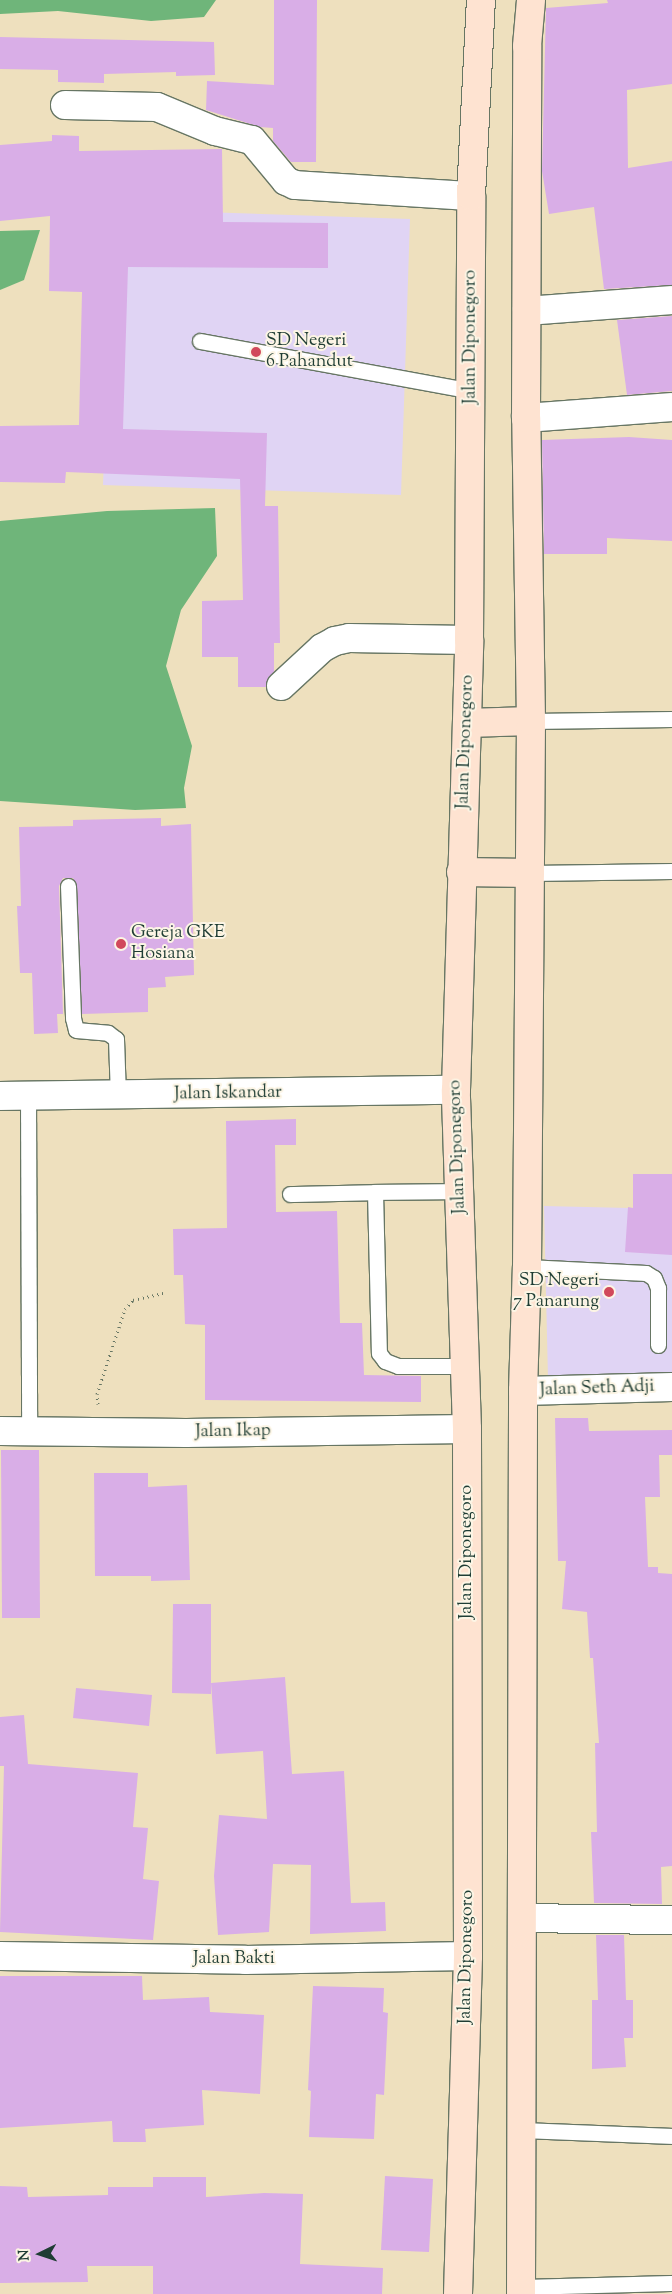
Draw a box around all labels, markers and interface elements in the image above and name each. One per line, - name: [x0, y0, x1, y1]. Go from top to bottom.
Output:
- street label: Jalan Diponegoro: [460, 270, 482, 404]
- place label: SD Negeri 6 Pahandut: [266, 331, 353, 374]
- marker: SD Negeri 6 Pahandut: [250, 346, 262, 358]
- street label: Jalan Diponegoro: [453, 674, 479, 810]
- place label: Gereja GKE Hosiana: [131, 923, 225, 966]
- marker: Gereja GKE Hosiana: [115, 938, 127, 950]
- street label: Jalan Diponegoro: [445, 1079, 471, 1215]
- street label: Jalan Iskandar: [174, 1082, 282, 1106]
- place label: SD Negeri 7 Panarung: [513, 1271, 599, 1314]
- marker: SD Negeri 7 Panarung: [603, 1286, 615, 1298]
- street label: Jalan Seth Adji: [539, 1376, 655, 1402]
- street label: Jalan Ikap: [195, 1421, 271, 1443]
- street label: Jalan Diponegoro: [456, 1485, 478, 1619]
- street label: Jalan Diponegoro: [455, 1890, 479, 2024]
- street label: Jalan Bakti: [193, 1948, 275, 1970]
- north arrow: [15, 2229, 65, 2279]
- text: N: [15, 2249, 35, 2261]

